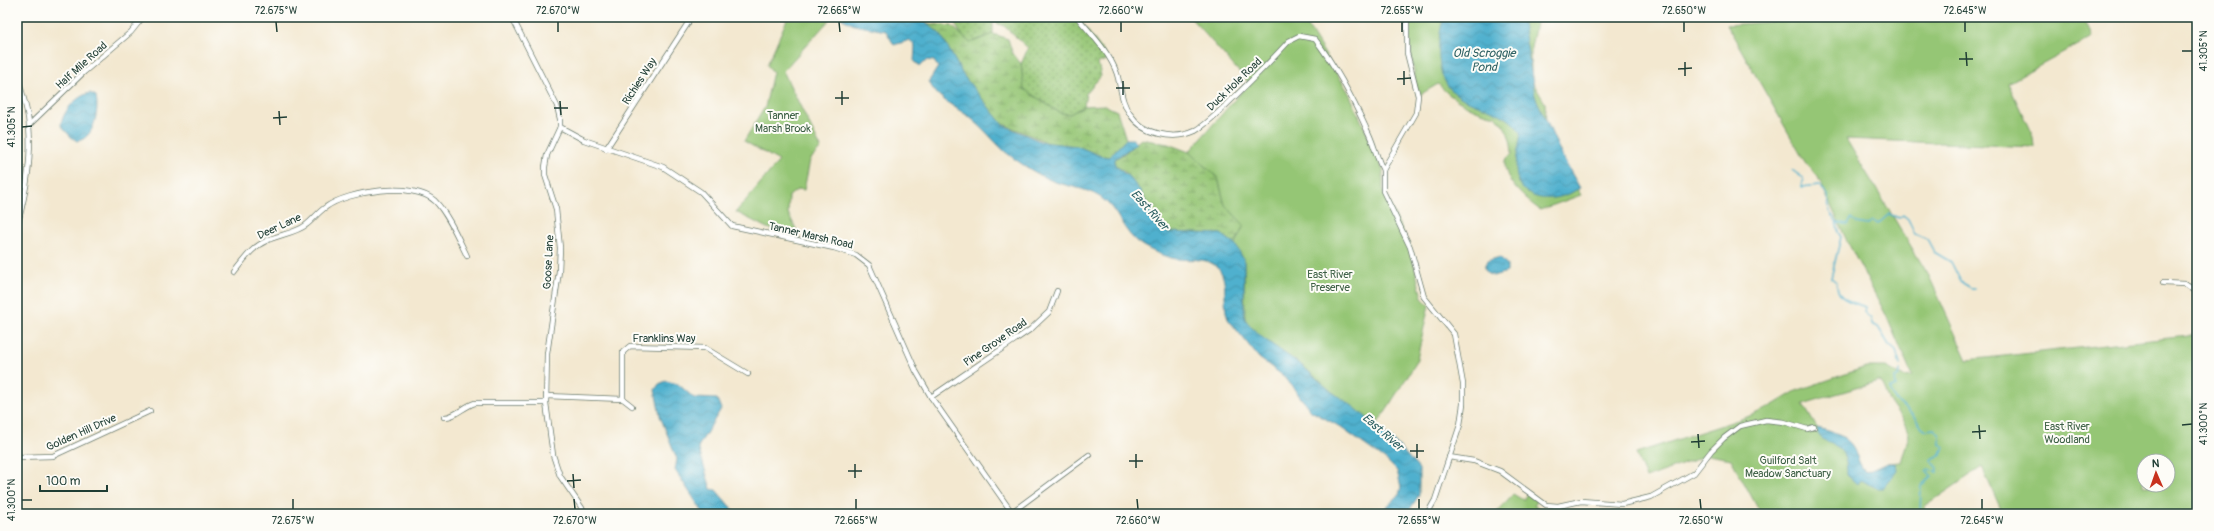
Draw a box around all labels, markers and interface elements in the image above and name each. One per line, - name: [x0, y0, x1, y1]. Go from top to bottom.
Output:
- text: 72.675°W: [255, 5, 298, 17]
- text: 72.670°W: [536, 5, 580, 17]
- text: 72.665°W: [817, 5, 861, 17]
- text: 72.660°W: [1099, 5, 1144, 17]
- text: 72.655°W: [1381, 5, 1424, 17]
- text: 72.650°W: [1662, 5, 1706, 17]
- text: 72.645°W: [1943, 5, 1987, 17]
- text: 41.305°N: [2198, 30, 2210, 71]
- street label: Half Mile Road: [53, 39, 110, 92]
- water label: Old Scroggie Pond: [1453, 46, 1516, 75]
- street label: Richies Way: [620, 55, 659, 107]
- street label: Duck Hole Road: [1204, 55, 1264, 114]
- text: 41.305°N: [6, 106, 18, 147]
- park label: Tanner Marsh Brook: [755, 109, 811, 135]
- water label: East River: [1127, 187, 1173, 235]
- street label: Deer Lane: [255, 210, 304, 242]
- street label: Tanner Marsh Road: [767, 219, 855, 252]
- street label: Goose Lane: [541, 234, 556, 290]
- park label: East River Preserve: [1307, 268, 1353, 294]
- street label: Pine Grove Road: [961, 316, 1029, 369]
- street label: Franklins Way: [632, 332, 696, 345]
- text: 41.300°N: [2198, 403, 2210, 445]
- water label: East River: [1359, 410, 1408, 455]
- street label: Golden Hill Drive: [44, 411, 119, 454]
- park label: East River Woodland: [2044, 420, 2090, 446]
- north arrow: [2136, 453, 2176, 493]
- park label: Guilford Salt Meadow Sanctuary: [1745, 454, 1831, 480]
- text: N: [2152, 457, 2160, 470]
- scale bar: [40, 467, 107, 493]
- text: 100 m: [46, 474, 81, 489]
- text: 41.300°N: [6, 479, 18, 521]
- text: 72.675°W: [272, 515, 315, 527]
- text: 72.670°W: [553, 515, 597, 527]
- text: 72.665°W: [834, 515, 878, 527]
- text: 72.660°W: [1116, 515, 1161, 527]
- text: 72.655°W: [1398, 515, 1441, 527]
- text: 72.650°W: [1679, 515, 1723, 527]
- text: 72.645°W: [1960, 515, 2004, 527]

